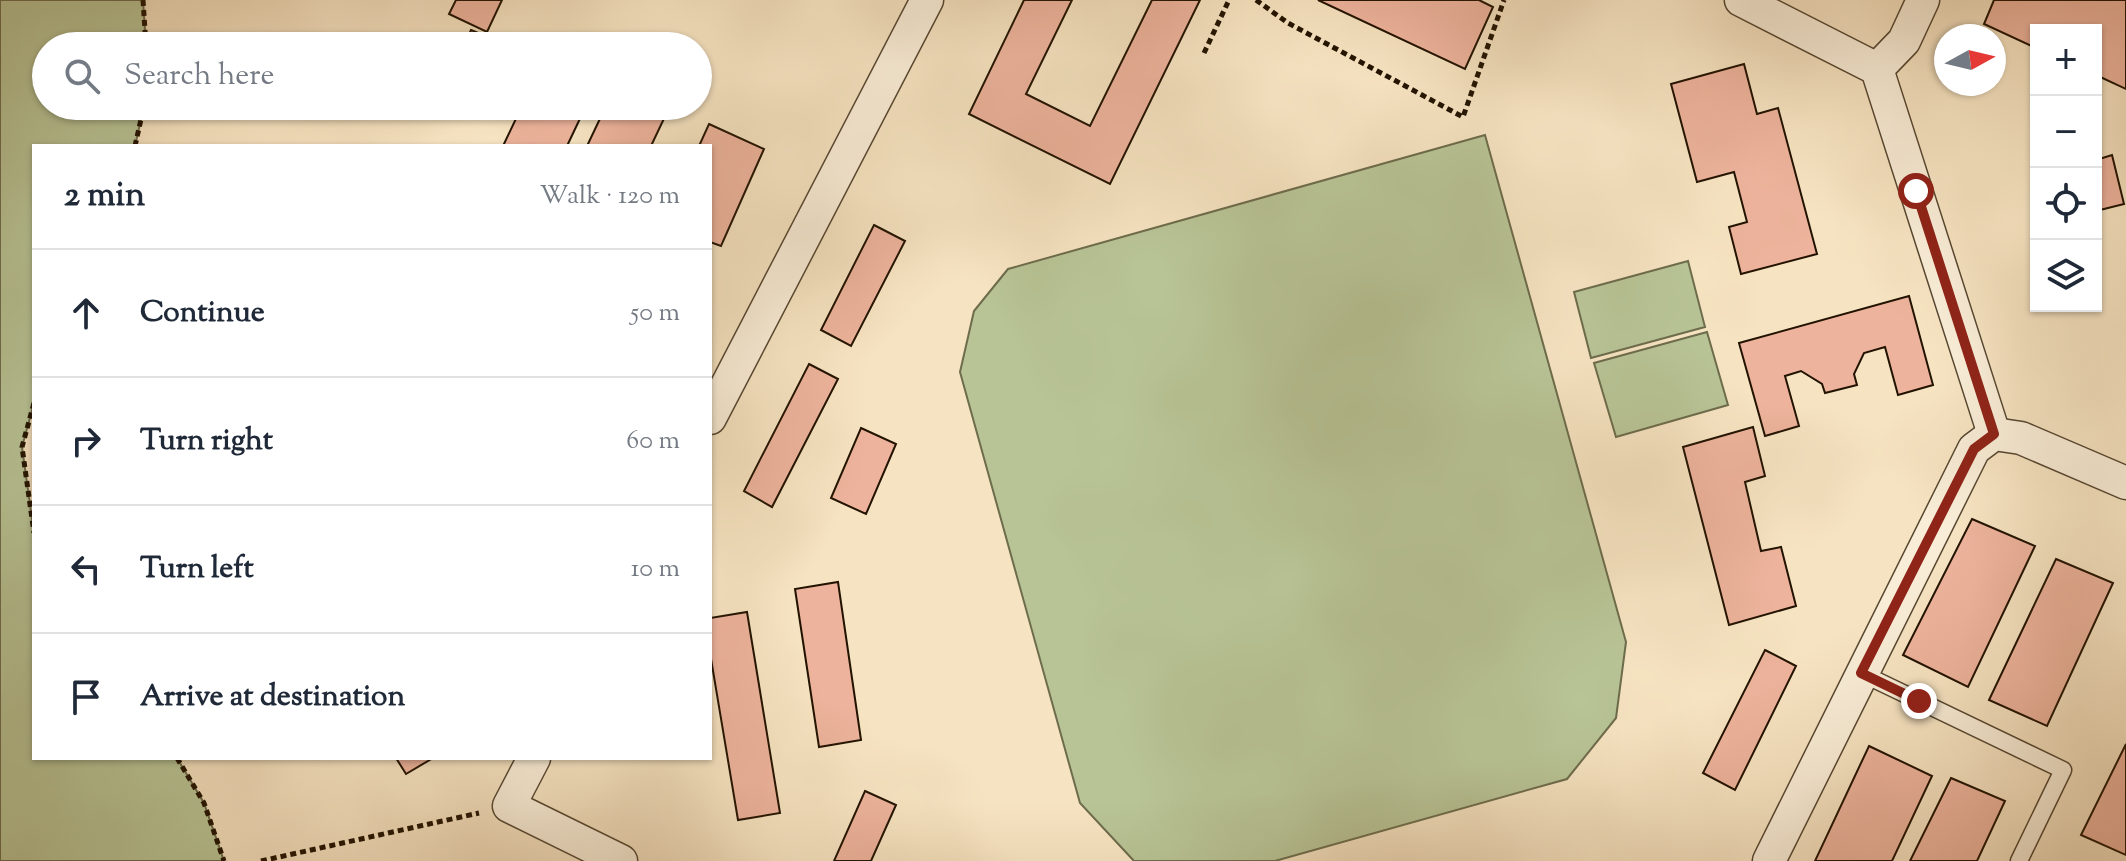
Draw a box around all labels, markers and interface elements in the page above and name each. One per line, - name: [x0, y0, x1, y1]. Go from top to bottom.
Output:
- north arrow: [1934, 24, 2006, 96]
- map controls: [2030, 24, 2102, 312]
- button: +: [2030, 24, 2102, 96]
- search box: [32, 32, 712, 120]
- icon: search: [60, 54, 104, 98]
- text: Search here: [124, 55, 274, 98]
- button: −: [2030, 96, 2102, 168]
- button: locate: [2030, 168, 2102, 240]
- text: 2 min: [64, 172, 145, 221]
- route start: [1898, 173, 1934, 209]
- text: Walk · 120 m: [540, 178, 680, 215]
- button: layers: [2030, 240, 2102, 312]
- icon: ahead: [64, 291, 108, 335]
- text: Continue: [140, 292, 265, 335]
- text: 50 m: [630, 295, 680, 332]
- icon: right: [64, 419, 108, 463]
- text: Turn right: [140, 420, 273, 463]
- text: 60 m: [626, 423, 680, 460]
- icon: left: [64, 547, 108, 591]
- text: Turn left: [140, 548, 254, 591]
- text: 10 m: [631, 551, 680, 588]
- icon: arrive: [64, 675, 108, 719]
- text: Arrive at destination: [140, 676, 405, 719]
- route end: [1901, 683, 1937, 719]

